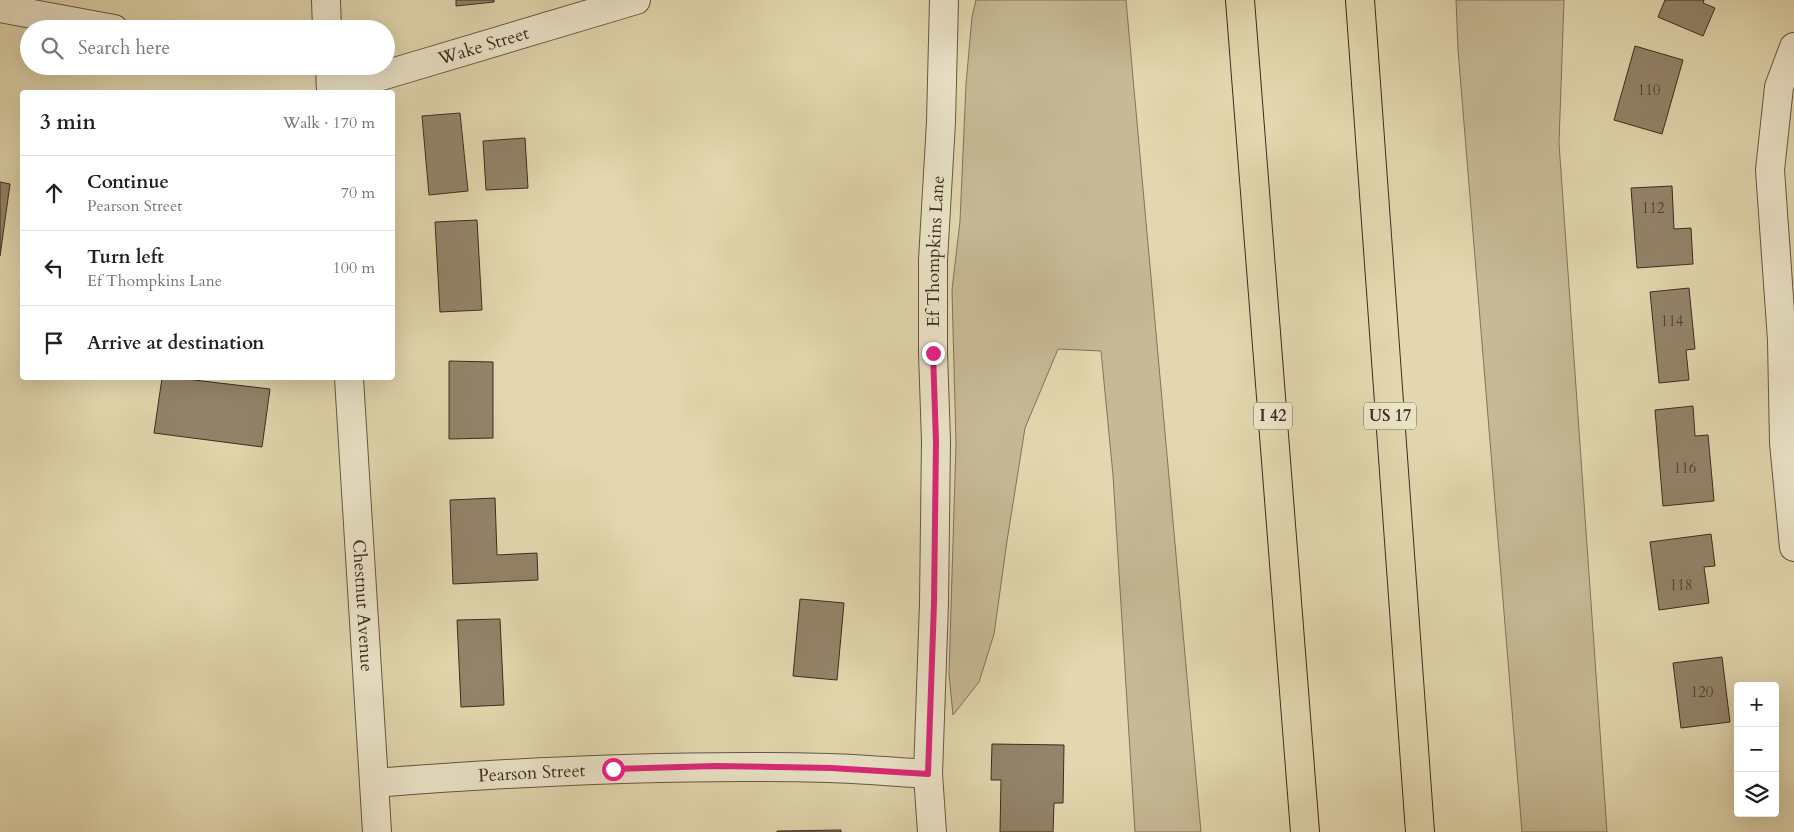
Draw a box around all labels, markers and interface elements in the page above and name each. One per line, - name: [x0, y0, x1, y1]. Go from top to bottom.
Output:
- search box: [20, 20, 395, 75]
- street label: Wake Street: [434, 20, 532, 71]
- icon: search: [38, 34, 66, 62]
- text: Search here: [78, 35, 170, 61]
- house number: 110: [1637, 80, 1661, 100]
- text: 3 min: [40, 108, 96, 137]
- text: Walk · 170 m: [283, 112, 375, 134]
- text: Continue: [87, 169, 169, 195]
- street label: Ef Thompkins Lane: [921, 175, 950, 327]
- icon: ahead: [40, 179, 68, 207]
- text: 70 m: [341, 182, 375, 204]
- text: Pearson Street: [87, 195, 182, 217]
- house number: 112: [1641, 198, 1665, 218]
- text: Turn left: [87, 244, 164, 270]
- icon: left: [40, 254, 68, 282]
- text: 100 m: [333, 257, 375, 279]
- text: Ef Thompkins Lane: [87, 270, 222, 292]
- house number: 114: [1660, 311, 1684, 331]
- icon: arrive: [40, 329, 68, 357]
- text: Arrive at destination: [87, 330, 264, 356]
- route end: [922, 342, 945, 365]
- road number: I 42: [1254, 402, 1292, 430]
- road number: US 17: [1364, 402, 1416, 430]
- house number: 116: [1673, 458, 1697, 478]
- street label: Chestnut Avenue: [346, 539, 380, 673]
- house number: 118: [1669, 575, 1693, 595]
- house number: 120: [1690, 682, 1714, 702]
- map controls: [1734, 682, 1779, 817]
- button: +: [1734, 682, 1779, 727]
- button: −: [1734, 727, 1779, 772]
- street label: Pearson Street: [477, 758, 586, 788]
- route start: [602, 758, 625, 781]
- button: layers: [1734, 772, 1779, 817]

